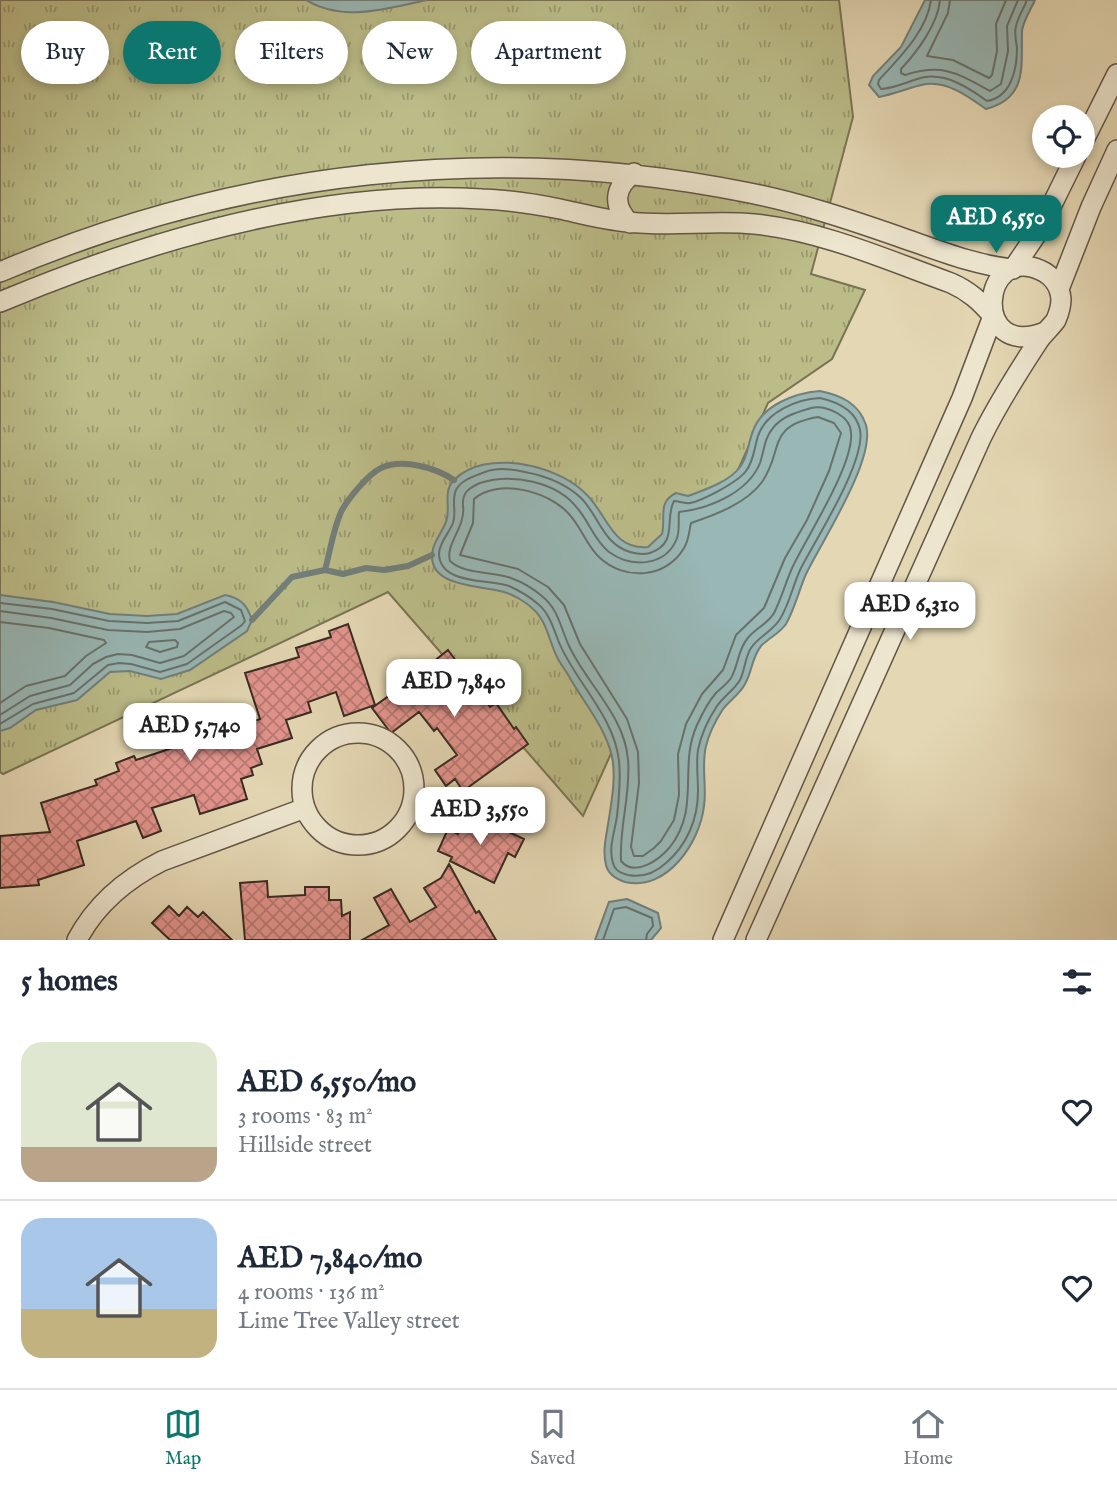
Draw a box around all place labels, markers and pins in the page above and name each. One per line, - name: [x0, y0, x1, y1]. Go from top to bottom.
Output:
- pin: AED 6,550: [916, 196, 1076, 255]
- pin: AED 6,310: [830, 582, 990, 642]
- pin: AED 7,840: [374, 660, 534, 719]
- pin: AED 5,740: [110, 704, 270, 763]
- pin: AED 3,550: [400, 788, 560, 847]

